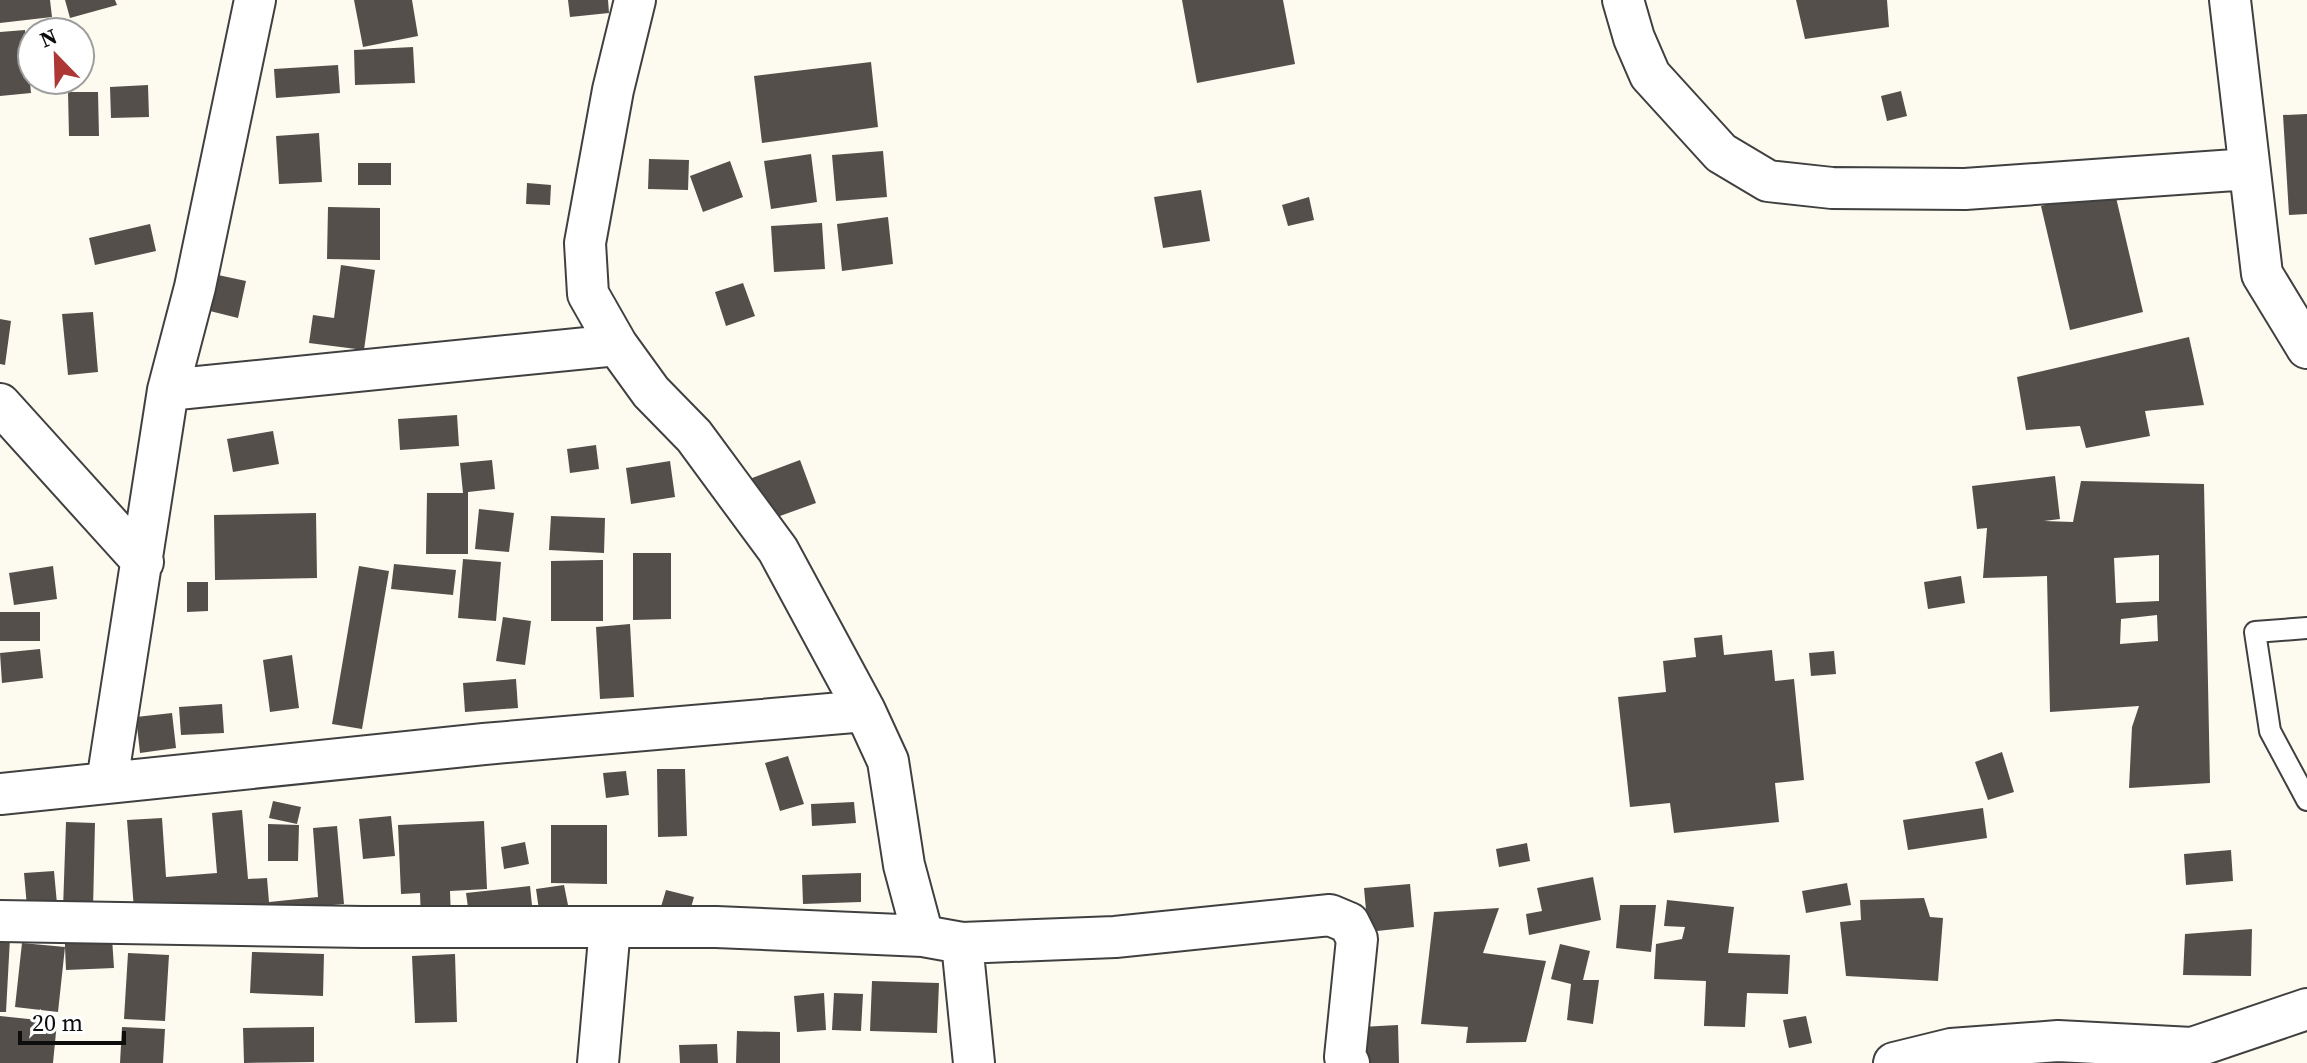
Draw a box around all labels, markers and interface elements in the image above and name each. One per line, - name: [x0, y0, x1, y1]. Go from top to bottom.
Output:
- north arrow: [16, 16, 96, 96]
- text: N: [35, 21, 61, 55]
- scale bar: [20, 995, 124, 1045]
- text: 20 m: [32, 1006, 83, 1039]

